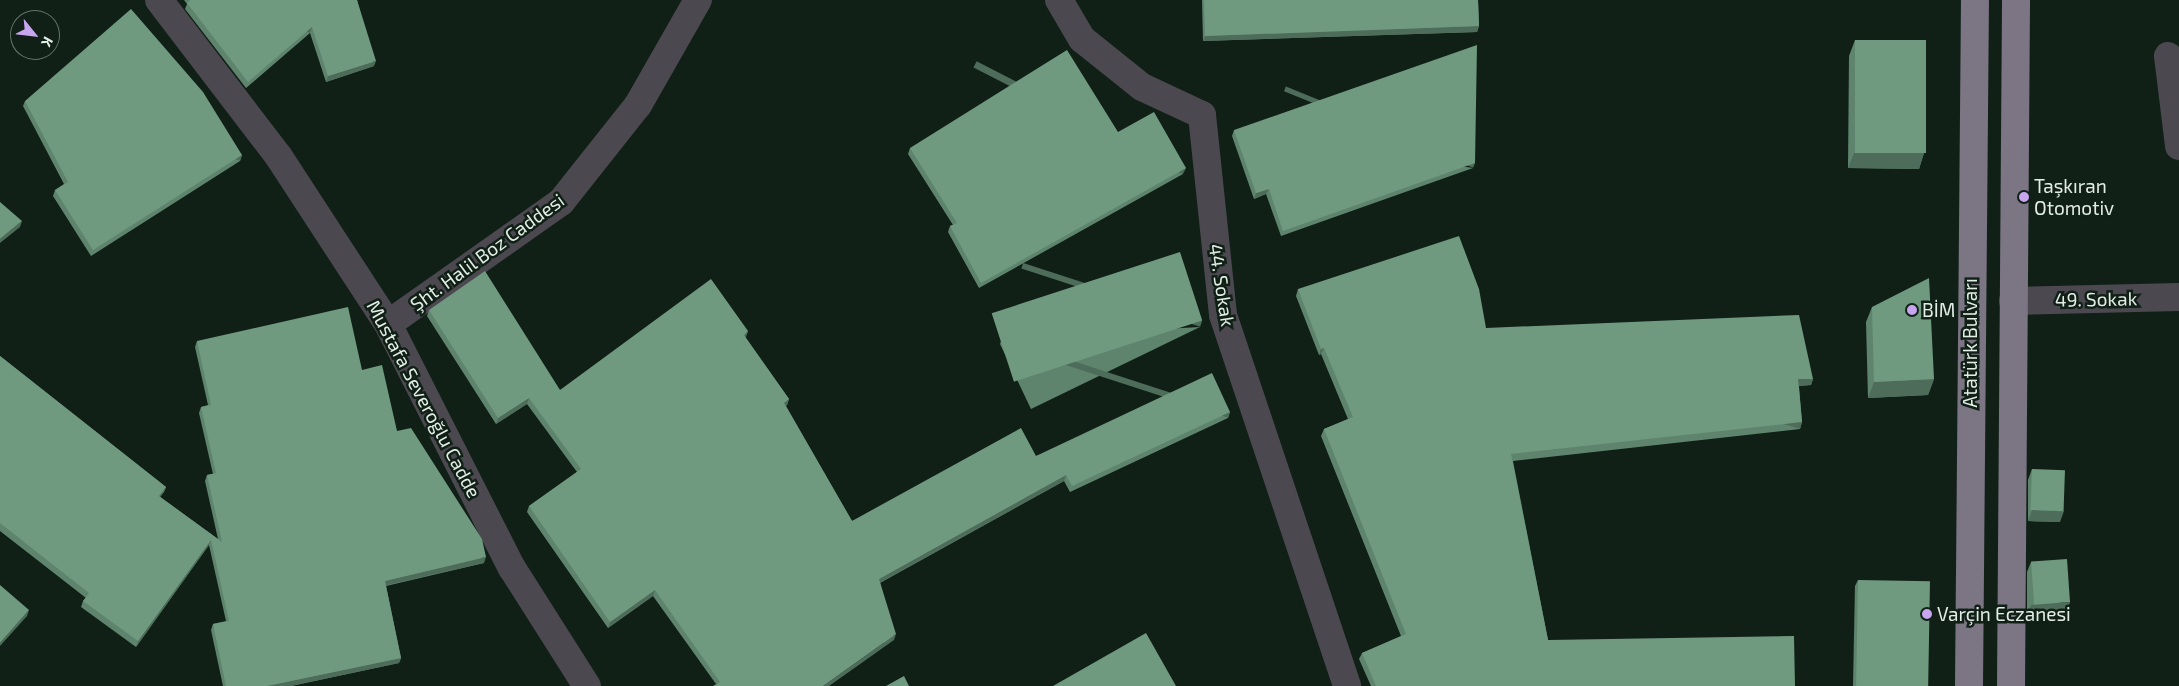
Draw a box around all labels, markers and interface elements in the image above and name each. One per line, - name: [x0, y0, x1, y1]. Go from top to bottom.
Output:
- north arrow: [10, 10, 60, 60]
- text: K: [38, 34, 57, 50]
- place label: Taşkıran Otomotiv: [2034, 175, 2114, 219]
- street label: Şht. Halil Boz Caddesi: [405, 188, 569, 316]
- marker: Taşkıran Otomotiv: [2018, 191, 2030, 203]
- street label: 44. Sokak: [1204, 242, 1240, 328]
- street label: Atatürk Bulvarı: [1959, 278, 1981, 408]
- street label: 49. Sokak: [2055, 287, 2137, 311]
- street label: Mustafa Severoğlu Cadde: [362, 296, 486, 502]
- place label: BİM: [1922, 299, 1955, 321]
- marker: BİM: [1906, 304, 1918, 316]
- place label: Varçin Eczanesi: [1937, 603, 2071, 625]
- marker: Varçin Eczanesi: [1921, 608, 1933, 620]

